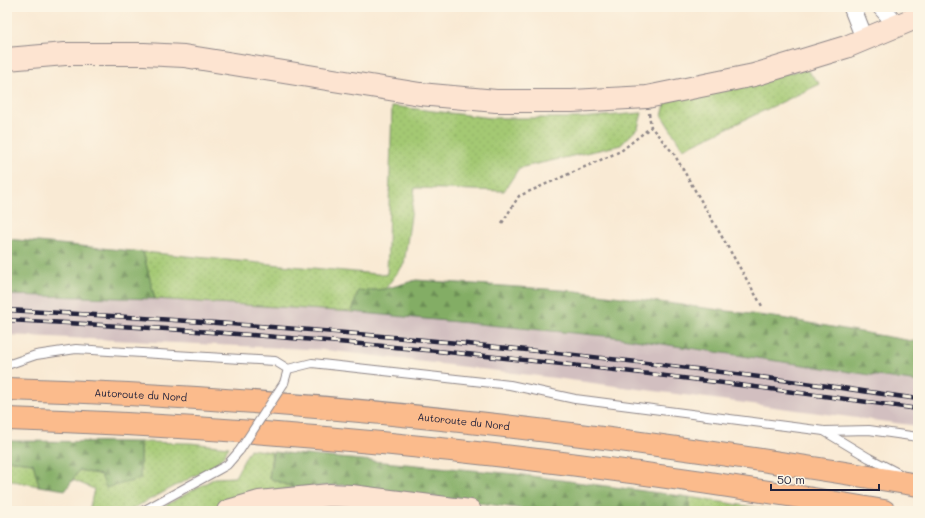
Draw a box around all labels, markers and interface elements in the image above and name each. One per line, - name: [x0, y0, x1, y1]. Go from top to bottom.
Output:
- street label: Autoroute du Nord: [94, 385, 188, 404]
- street label: Autoroute du Nord: [417, 409, 511, 433]
- scale bar: [771, 466, 879, 492]
- text: 50 m: [777, 471, 805, 487]

